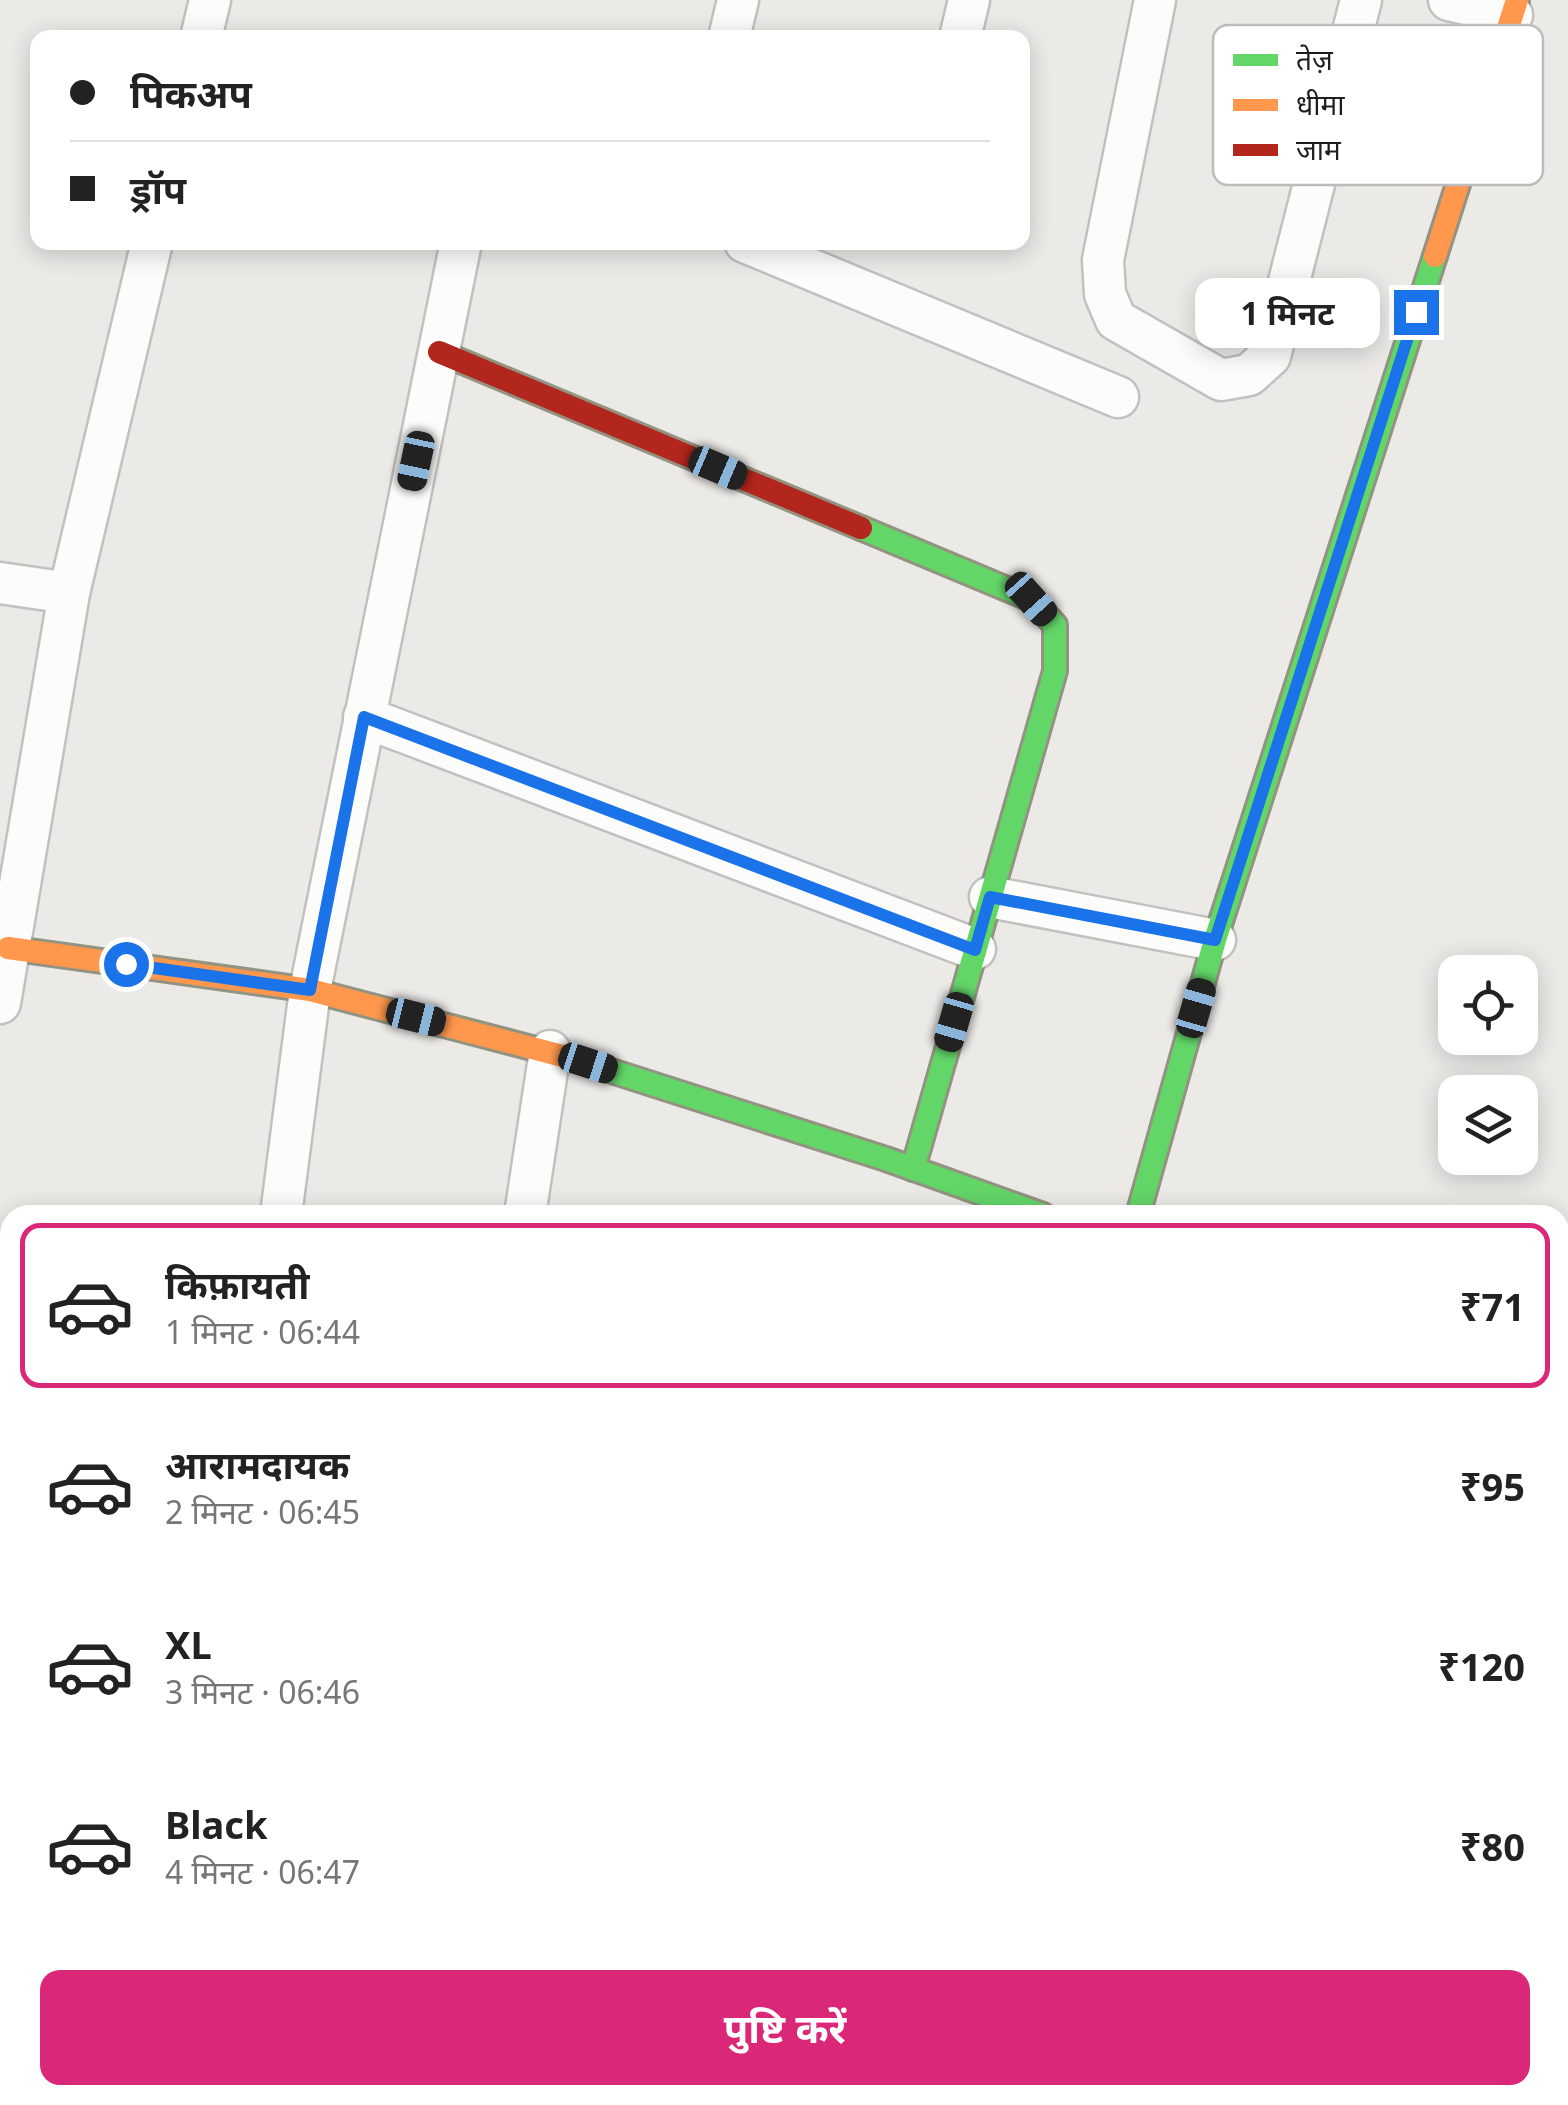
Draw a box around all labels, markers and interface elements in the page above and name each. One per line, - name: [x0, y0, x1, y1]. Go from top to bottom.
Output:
- legend: [1213, 25, 1543, 185]
- text: तेज़: [1296, 40, 1334, 78]
- text: पिकअप: [130, 67, 252, 119]
- text: धीमा: [1296, 85, 1345, 123]
- text: जाम: [1296, 130, 1342, 168]
- text: ड्रॉप: [130, 163, 186, 215]
- callout: 1 मिनट: [1196, 277, 1381, 347]
- route end: [1394, 290, 1439, 335]
- text: 1 मिनट: [1241, 291, 1334, 334]
- car: [395, 429, 437, 493]
- car: [685, 442, 751, 494]
- car: [1000, 567, 1062, 631]
- route start: [104, 942, 149, 987]
- map controls: [1438, 955, 1538, 1175]
- button: locate: [1438, 955, 1538, 1055]
- car: [1173, 975, 1219, 1041]
- car: [931, 989, 977, 1055]
- car: [383, 995, 449, 1039]
- car: [555, 1039, 621, 1087]
- button: layers: [1438, 1075, 1538, 1175]
- text: किफ़ायती: [165, 1258, 309, 1310]
- icon: car: [45, 1261, 135, 1351]
- text: ₹71: [1460, 1280, 1525, 1332]
- text: 1 मिनट · 06:44: [165, 1310, 360, 1353]
- text: आरामदायक: [165, 1438, 349, 1490]
- icon: car: [45, 1441, 135, 1531]
- text: ₹95: [1460, 1460, 1525, 1512]
- text: 2 मिनट · 06:45: [165, 1490, 360, 1533]
- text: XL: [165, 1618, 212, 1670]
- icon: car: [45, 1621, 135, 1711]
- text: ₹120: [1438, 1640, 1525, 1692]
- text: 3 मिनट · 06:46: [165, 1670, 360, 1713]
- text: Black: [165, 1798, 268, 1850]
- icon: car: [45, 1801, 135, 1891]
- text: ₹80: [1460, 1820, 1525, 1872]
- text: 4 मिनट · 06:47: [165, 1850, 360, 1893]
- button: पुष्टि करें: [40, 1970, 1530, 2085]

